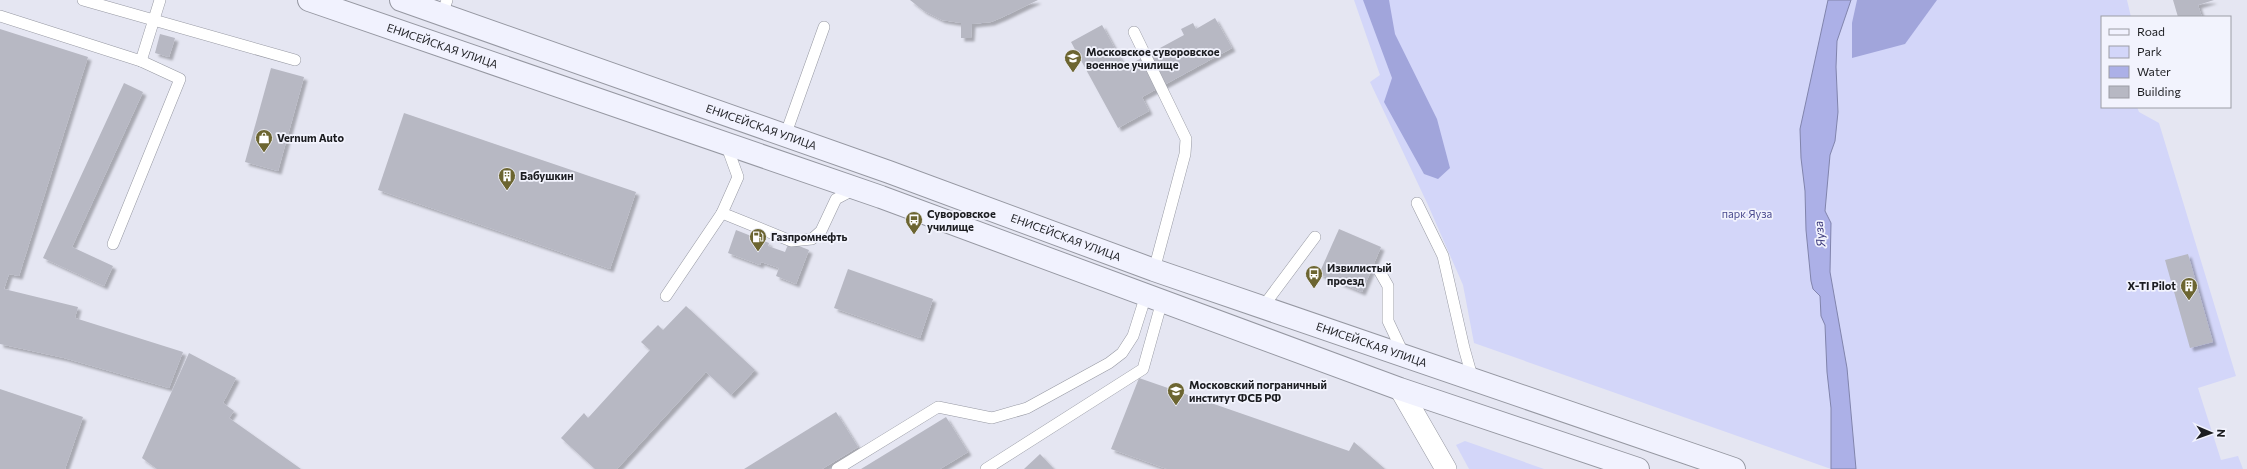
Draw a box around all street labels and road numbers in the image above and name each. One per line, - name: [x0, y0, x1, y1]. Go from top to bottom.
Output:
- street label: ЕНИСЕЙСКАЯ УЛИЦА: [385, 20, 500, 71]
- street label: ЕНИСЕЙСКАЯ УЛИЦА: [704, 101, 819, 152]
- street label: ЕНИСЕЙСКАЯ УЛИЦА: [1009, 211, 1123, 263]
- street label: ЕНИСЕЙСКАЯ УЛИЦА: [1315, 319, 1429, 369]

